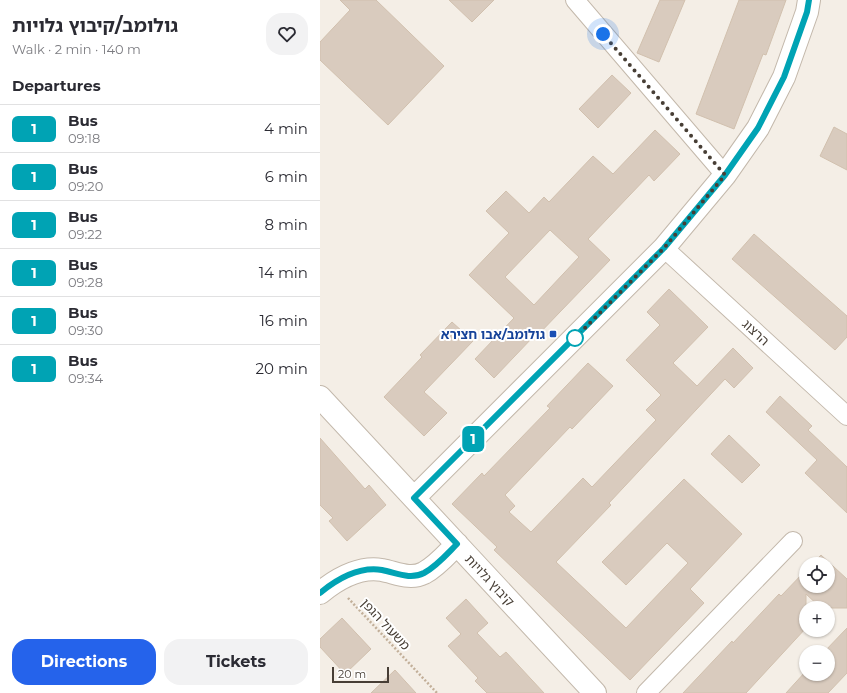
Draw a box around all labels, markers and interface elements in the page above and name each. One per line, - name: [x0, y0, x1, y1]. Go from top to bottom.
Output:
- button: heart: [266, 13, 308, 55]
- text: גולומב/קיבוץ גלויות: [12, 14, 178, 37]
- your location: [593, 24, 613, 44]
- text: Walk · 2 min · 140 m: [12, 41, 141, 57]
- text: Departures: [12, 76, 101, 95]
- text: Bus: [68, 111, 98, 130]
- text: 4 min: [264, 119, 308, 138]
- text: 1: [31, 120, 37, 138]
- text: 09:18: [68, 130, 100, 146]
- text: Bus: [68, 159, 98, 178]
- text: 6 min: [265, 167, 308, 186]
- text: 1: [31, 168, 37, 186]
- text: 09:20: [68, 178, 103, 194]
- text: Bus: [68, 207, 98, 226]
- text: 8 min: [264, 215, 308, 234]
- text: 1: [31, 216, 37, 234]
- text: 09:22: [68, 226, 102, 242]
- text: Bus: [68, 255, 98, 274]
- text: 14 min: [259, 263, 308, 282]
- text: 1: [31, 264, 37, 282]
- text: 09:28: [68, 274, 103, 290]
- text: Bus: [68, 303, 98, 322]
- text: 16 min: [259, 311, 308, 330]
- text: 1: [31, 312, 37, 330]
- street label: הרצוג: [739, 316, 773, 348]
- text: 09:30: [68, 322, 103, 338]
- place label: גולומב/אבו חצירא: [441, 326, 546, 342]
- marker: גולומב/אבו חצירא: [548, 329, 558, 339]
- unlabelled marker: [566, 329, 584, 347]
- text: Bus: [68, 351, 98, 370]
- text: 20 min: [256, 359, 308, 378]
- text: 1: [31, 360, 37, 378]
- text: 09:34: [68, 370, 103, 386]
- line badge: 1: [460, 426, 486, 452]
- text: 1: [470, 430, 476, 448]
- street label: קיבוץ גלויות: [462, 551, 518, 609]
- map controls: [799, 557, 835, 681]
- button: locate: [799, 557, 835, 593]
- street label: משעול הגפן: [358, 595, 414, 653]
- button: +: [799, 601, 835, 637]
- button: Directions: [12, 639, 156, 685]
- button: Tickets: [164, 639, 308, 685]
- button: −: [799, 645, 835, 681]
- scale bar: [332, 665, 389, 684]
- text: 20 m: [338, 667, 366, 681]

